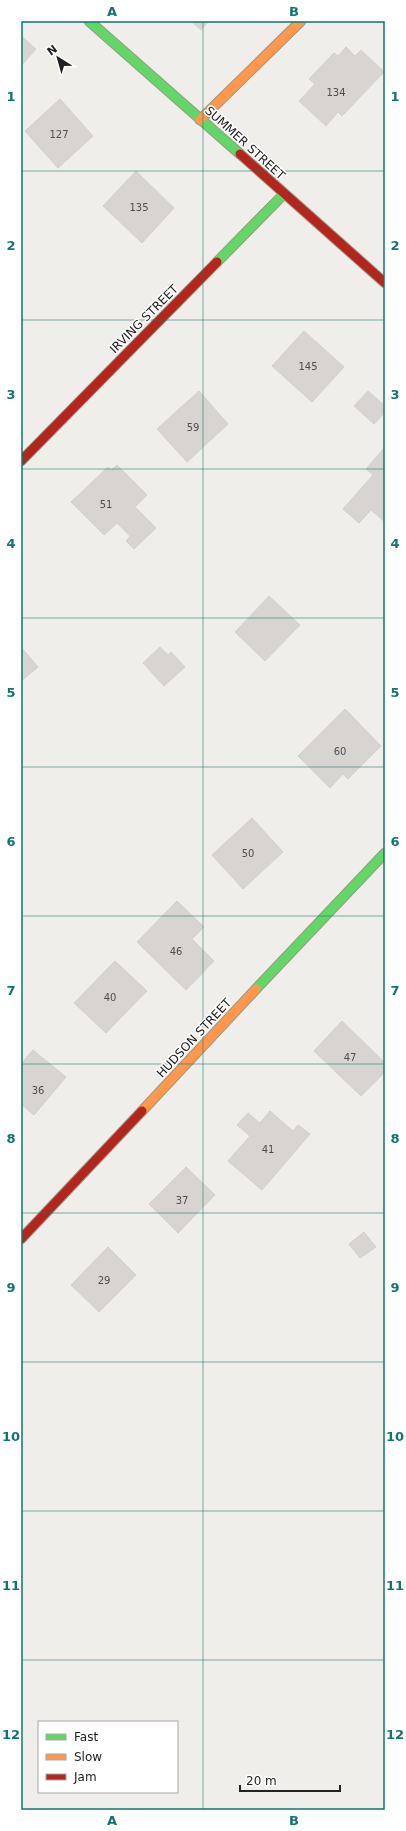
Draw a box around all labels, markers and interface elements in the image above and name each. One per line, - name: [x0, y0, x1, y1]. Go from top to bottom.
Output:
- text: A: [107, 4, 117, 19]
- text: B: [289, 4, 299, 19]
- north arrow: [38, 38, 78, 78]
- text: N: [45, 42, 60, 58]
- house number: 134: [326, 87, 346, 98]
- text: 1: [6, 89, 16, 104]
- text: 1: [390, 89, 400, 104]
- street label: SUMMER STREET: [202, 103, 288, 183]
- house number: 127: [49, 129, 69, 140]
- house number: 135: [129, 202, 149, 213]
- text: 2: [6, 238, 16, 253]
- text: 2: [390, 238, 400, 253]
- street label: IRVING STREET: [107, 281, 182, 356]
- house number: 145: [298, 361, 318, 372]
- text: 3: [6, 387, 16, 402]
- text: 3: [390, 387, 400, 402]
- house number: 59: [187, 422, 199, 433]
- house number: 51: [100, 499, 112, 510]
- text: 4: [6, 536, 16, 551]
- text: 4: [390, 536, 400, 551]
- text: 5: [6, 685, 16, 700]
- text: 5: [390, 685, 400, 700]
- house number: 60: [334, 746, 346, 757]
- text: 6: [6, 834, 16, 849]
- text: 6: [390, 834, 400, 849]
- house number: 50: [242, 848, 254, 859]
- house number: 46: [170, 946, 182, 957]
- text: 7: [6, 983, 16, 998]
- text: 7: [390, 983, 400, 998]
- house number: 40: [104, 992, 116, 1003]
- street label: HUDSON STREET: [154, 995, 235, 1080]
- house number: 47: [344, 1052, 356, 1063]
- house number: 36: [32, 1085, 44, 1096]
- text: 8: [6, 1131, 16, 1146]
- text: 8: [390, 1131, 400, 1146]
- house number: 41: [262, 1144, 274, 1155]
- house number: 37: [176, 1195, 188, 1206]
- house number: 29: [98, 1275, 110, 1286]
- text: 9: [6, 1280, 16, 1295]
- text: 9: [390, 1280, 400, 1295]
- text: 10: [2, 1429, 20, 1444]
- text: 10: [386, 1429, 404, 1444]
- text: 11: [2, 1578, 20, 1593]
- text: 11: [386, 1578, 404, 1593]
- legend: [38, 1721, 178, 1793]
- text: 12: [2, 1727, 20, 1742]
- text: 12: [386, 1727, 404, 1742]
- text: Fast: [74, 1730, 98, 1744]
- text: Slow: [74, 1750, 102, 1764]
- scale bar: [240, 1767, 340, 1793]
- text: Jam: [73, 1770, 97, 1784]
- text: 20 m: [246, 1774, 277, 1788]
- text: A: [107, 1813, 117, 1828]
- text: B: [289, 1813, 299, 1828]

